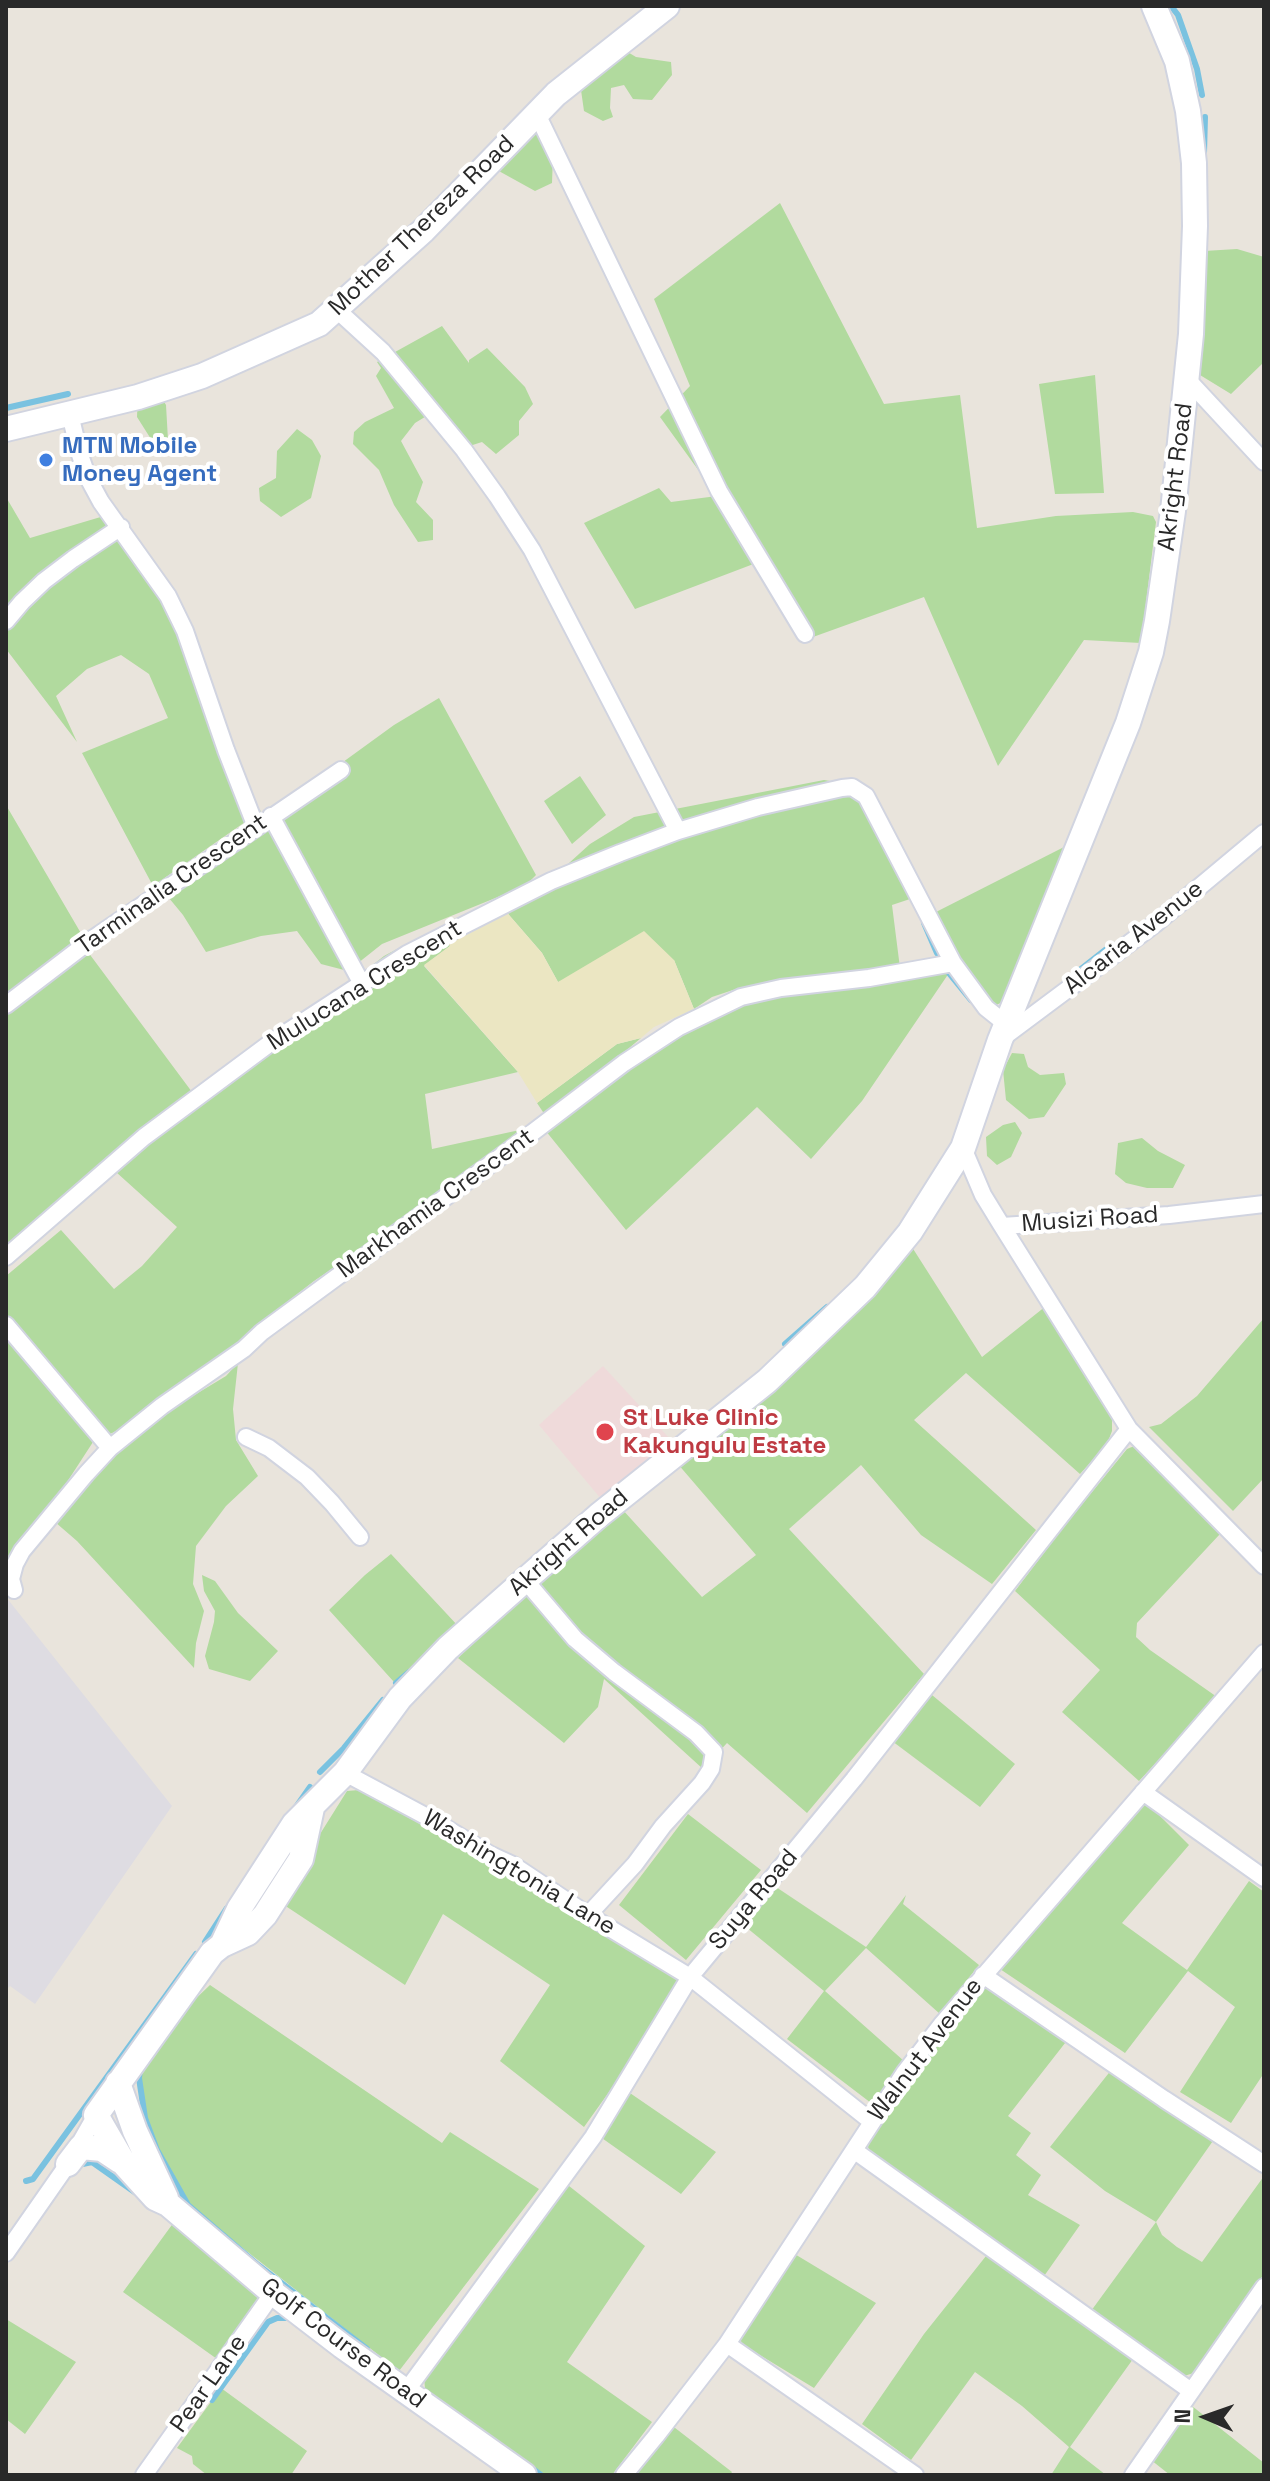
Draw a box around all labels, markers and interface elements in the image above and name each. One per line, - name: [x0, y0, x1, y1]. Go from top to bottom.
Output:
- street label: Mother Thereza Road: [323, 130, 521, 322]
- street label: Akright Road: [1153, 401, 1199, 553]
- place label: MTN Mobile Money Agent: [62, 432, 217, 488]
- marker: MTN Mobile Money Agent: [37, 451, 55, 469]
- street label: Tarminalia Crescent: [71, 808, 273, 962]
- street label: Alcaria Avenue: [1059, 875, 1209, 1001]
- street label: Mulucana Crescent: [263, 915, 467, 1057]
- street label: Markhamia Crescent: [332, 1123, 540, 1285]
- street label: Musizi Road: [1020, 1201, 1160, 1239]
- place label: St Luke Clinic Kakungulu Estate: [623, 1404, 826, 1460]
- marker: St Luke Clinic Kakungulu Estate: [594, 1421, 616, 1443]
- street label: Akright Road: [503, 1483, 635, 1603]
- street label: Washingtonia Lane: [417, 1804, 621, 1942]
- street label: Suya Road: [703, 1844, 805, 1956]
- street label: Walnut Avenue: [863, 1973, 989, 2127]
- street label: Golf Course Road: [255, 2273, 431, 2415]
- street label: Pear Lane: [165, 2329, 253, 2439]
- north arrow: [1166, 2377, 1246, 2457]
- text: N: [1168, 2408, 1196, 2424]

